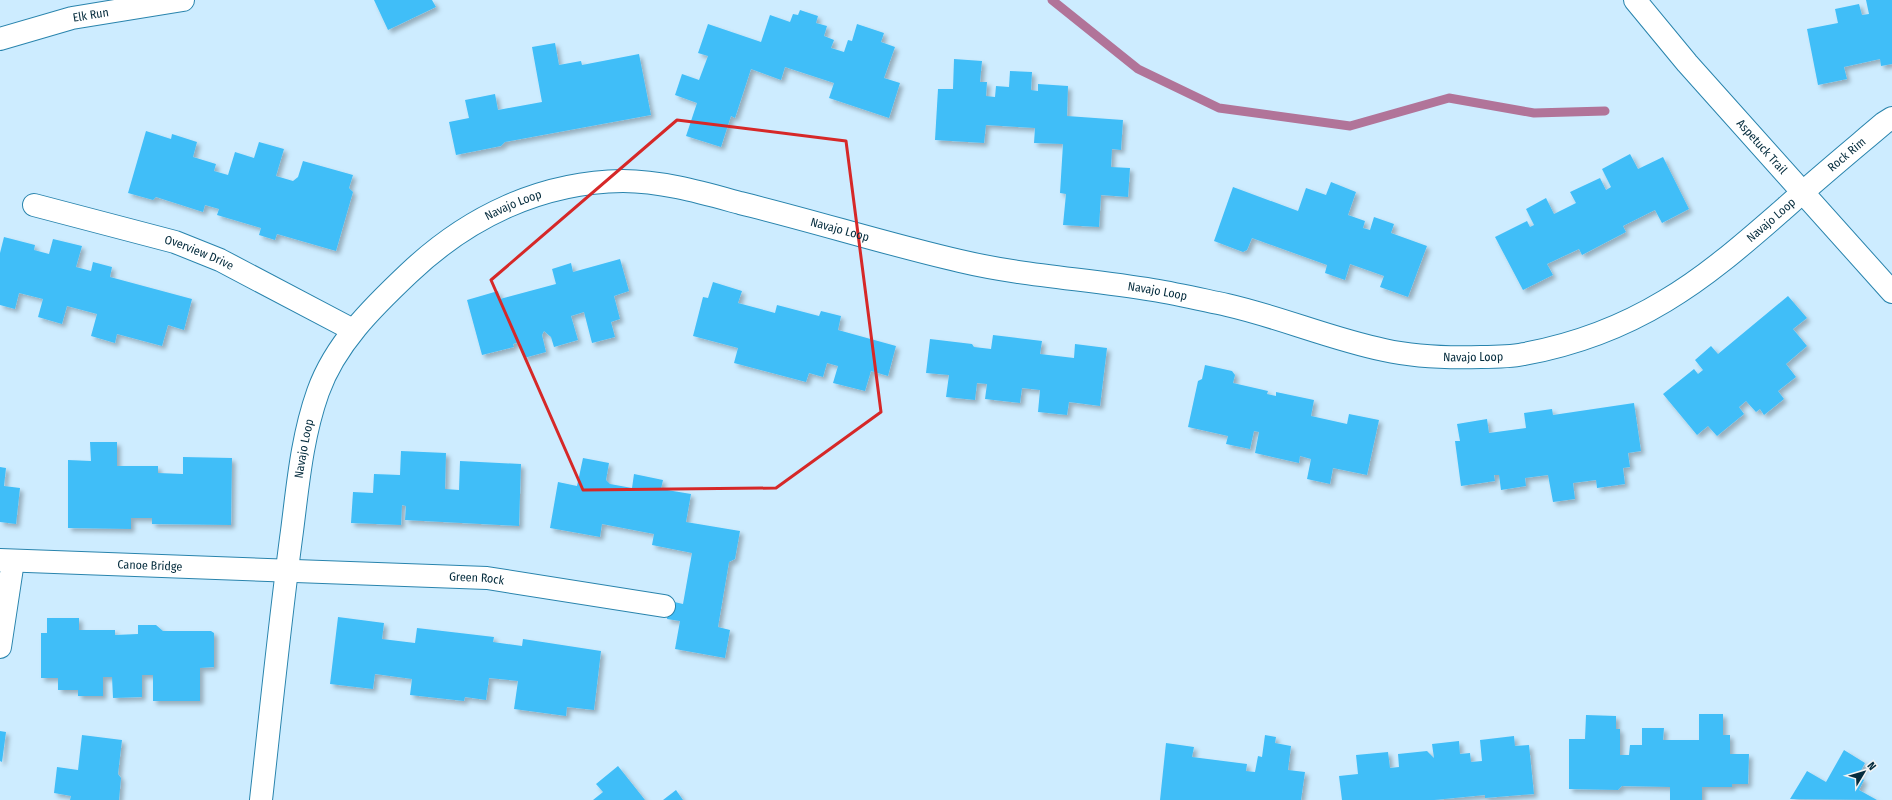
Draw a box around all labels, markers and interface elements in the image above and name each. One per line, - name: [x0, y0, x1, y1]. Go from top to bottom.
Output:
- street label: Elk Run: [72, 5, 110, 25]
- street label: Aspetuck Trail: [1734, 116, 1790, 177]
- street label: Rock Rim: [1825, 135, 1868, 174]
- street label: Navajo Loop: [482, 187, 543, 223]
- street label: Navajo Loop: [1744, 195, 1798, 245]
- street label: Navajo Loop: [809, 215, 871, 244]
- street label: Overview Drive: [163, 233, 236, 273]
- street label: Navajo Loop: [1127, 279, 1188, 303]
- street label: Navajo Loop: [1443, 350, 1504, 364]
- street label: Navajo Loop: [292, 417, 317, 479]
- street label: Canoe Bridge: [117, 557, 183, 574]
- street label: Green Rock: [449, 570, 506, 588]
- north arrow: [1844, 752, 1884, 792]
- text: N: [1864, 760, 1879, 773]

